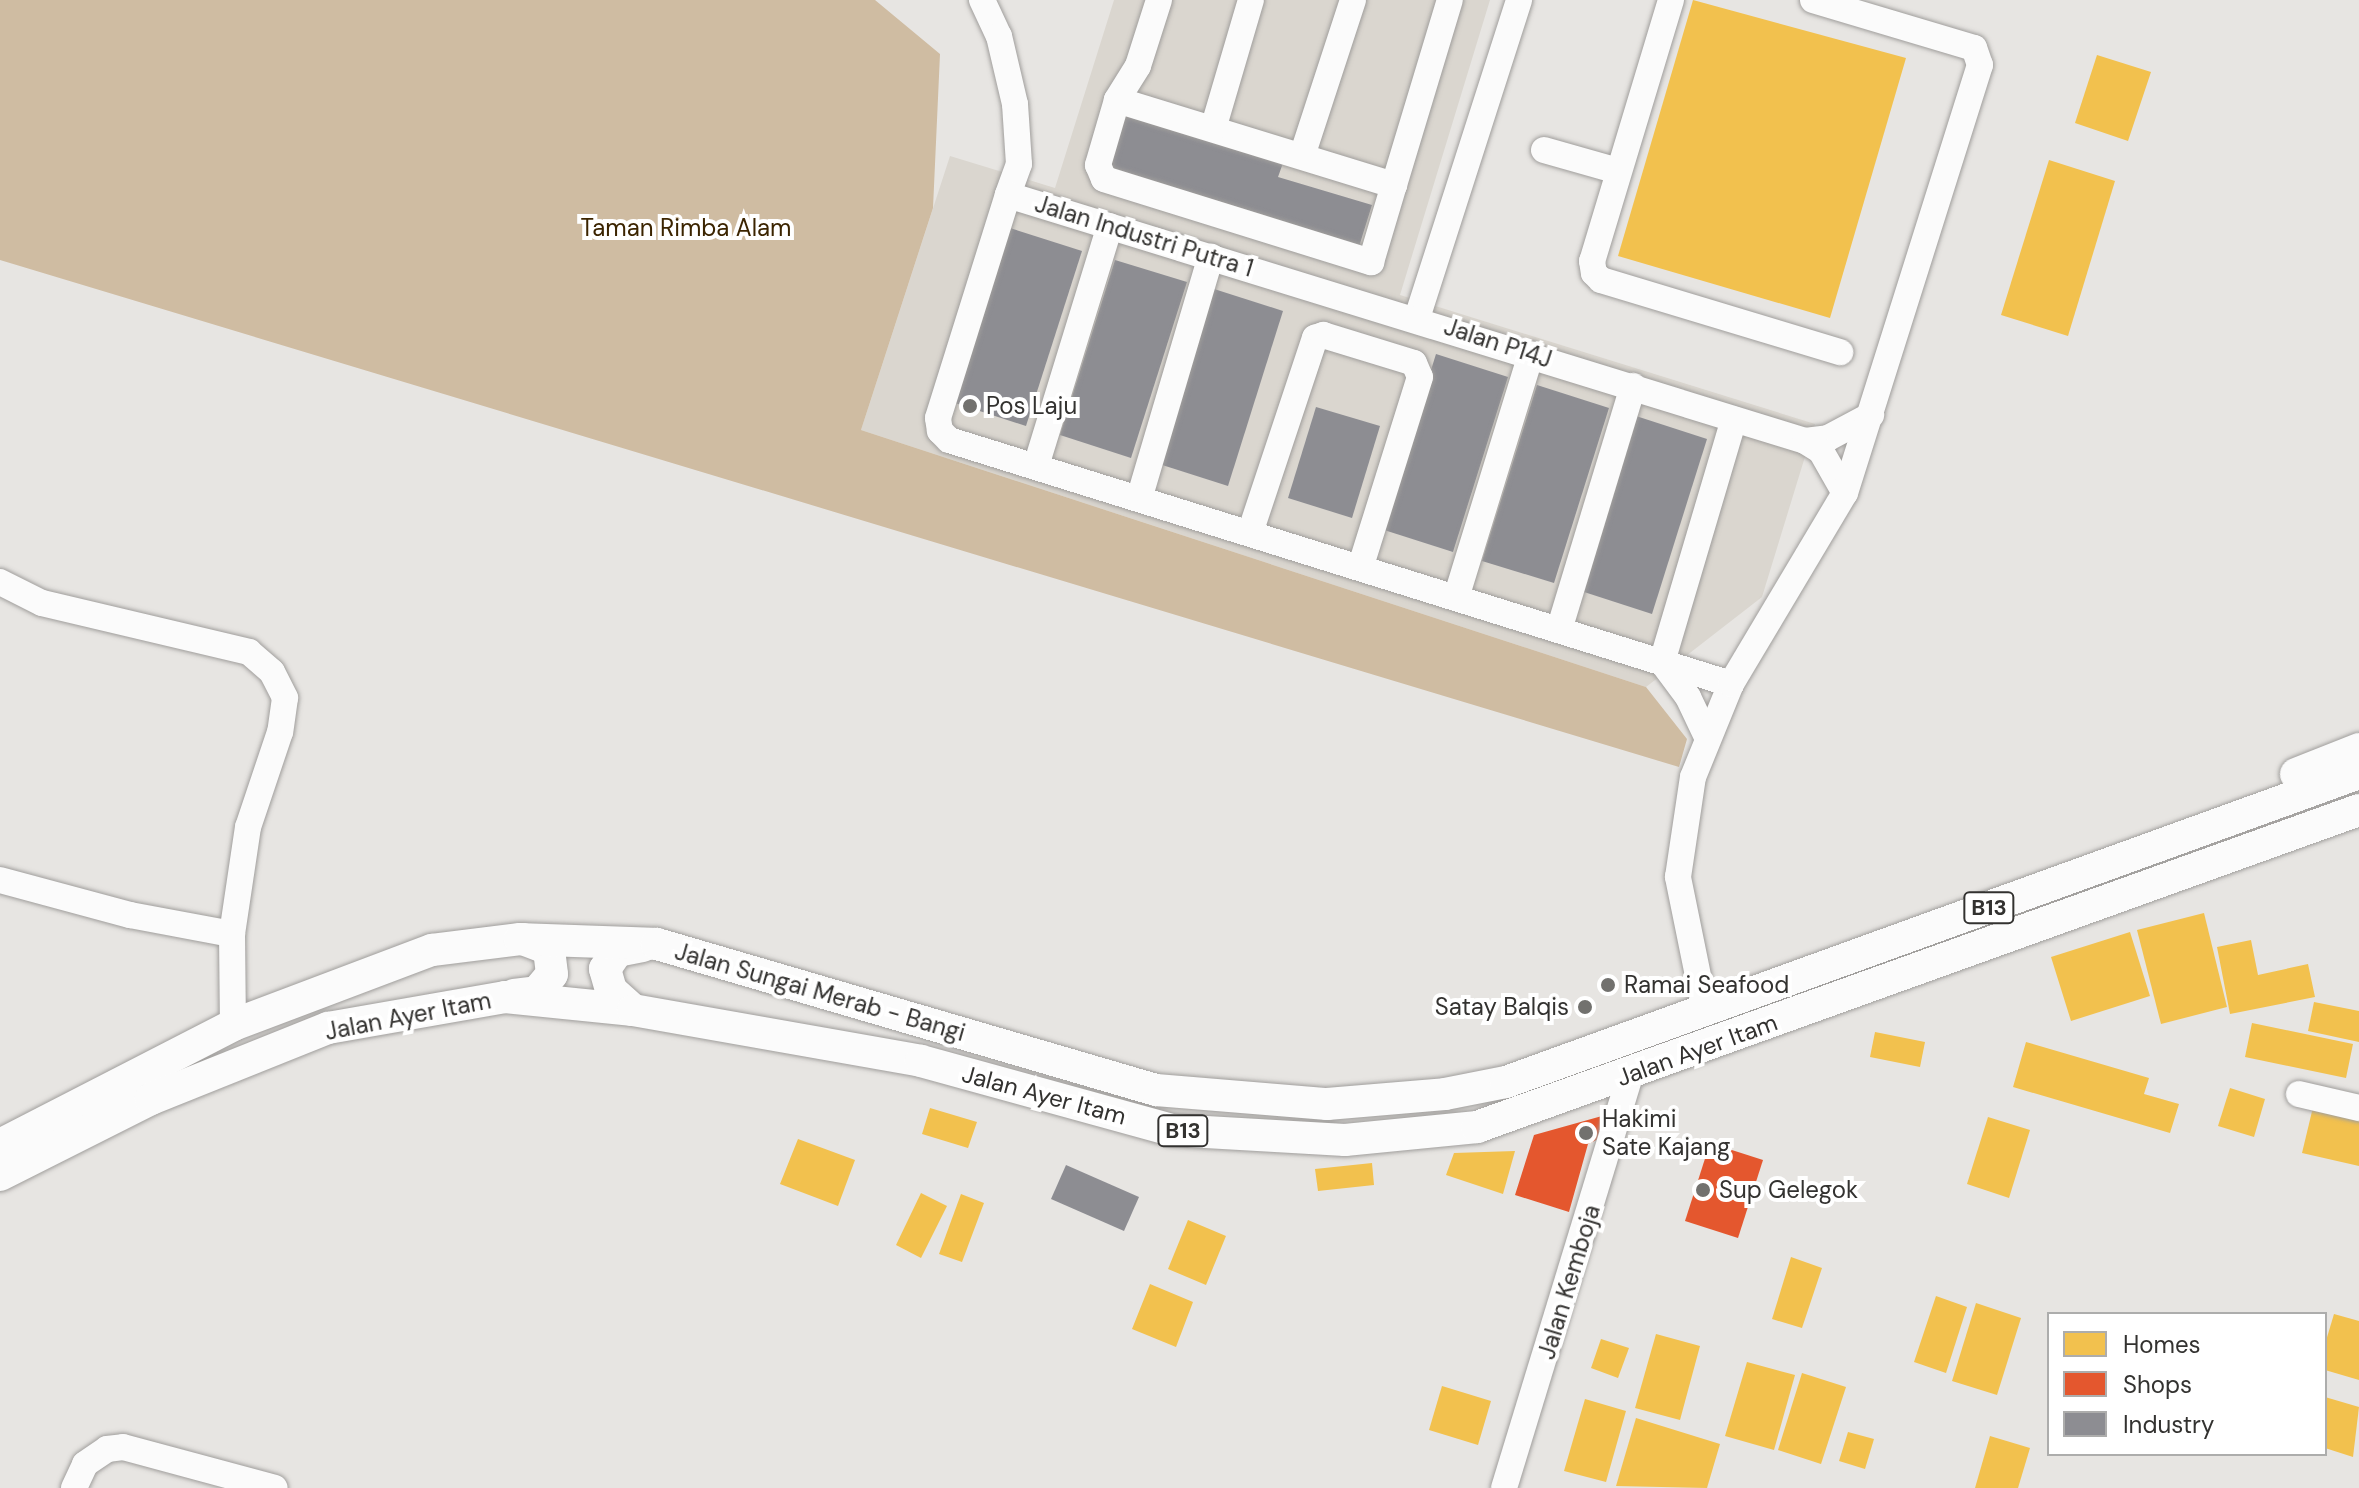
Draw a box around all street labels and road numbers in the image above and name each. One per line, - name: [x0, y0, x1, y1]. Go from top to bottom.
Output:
- street label: Jalan Industri Putra 1: [1031, 189, 1257, 283]
- street label: Jalan P14J: [1440, 312, 1556, 374]
- road number: B13: [1963, 890, 2015, 926]
- street label: Jalan Sungai Merab - Bangi: [672, 937, 968, 1047]
- street label: Jalan Ayer Itam: [322, 986, 494, 1046]
- street label: Jalan Ayer Itam: [1613, 1008, 1781, 1092]
- street label: Jalan Ayer Itam: [959, 1059, 1129, 1131]
- road number: B13: [1157, 1113, 1209, 1149]
- street label: Jalan Kemboja: [1532, 1201, 1606, 1363]

